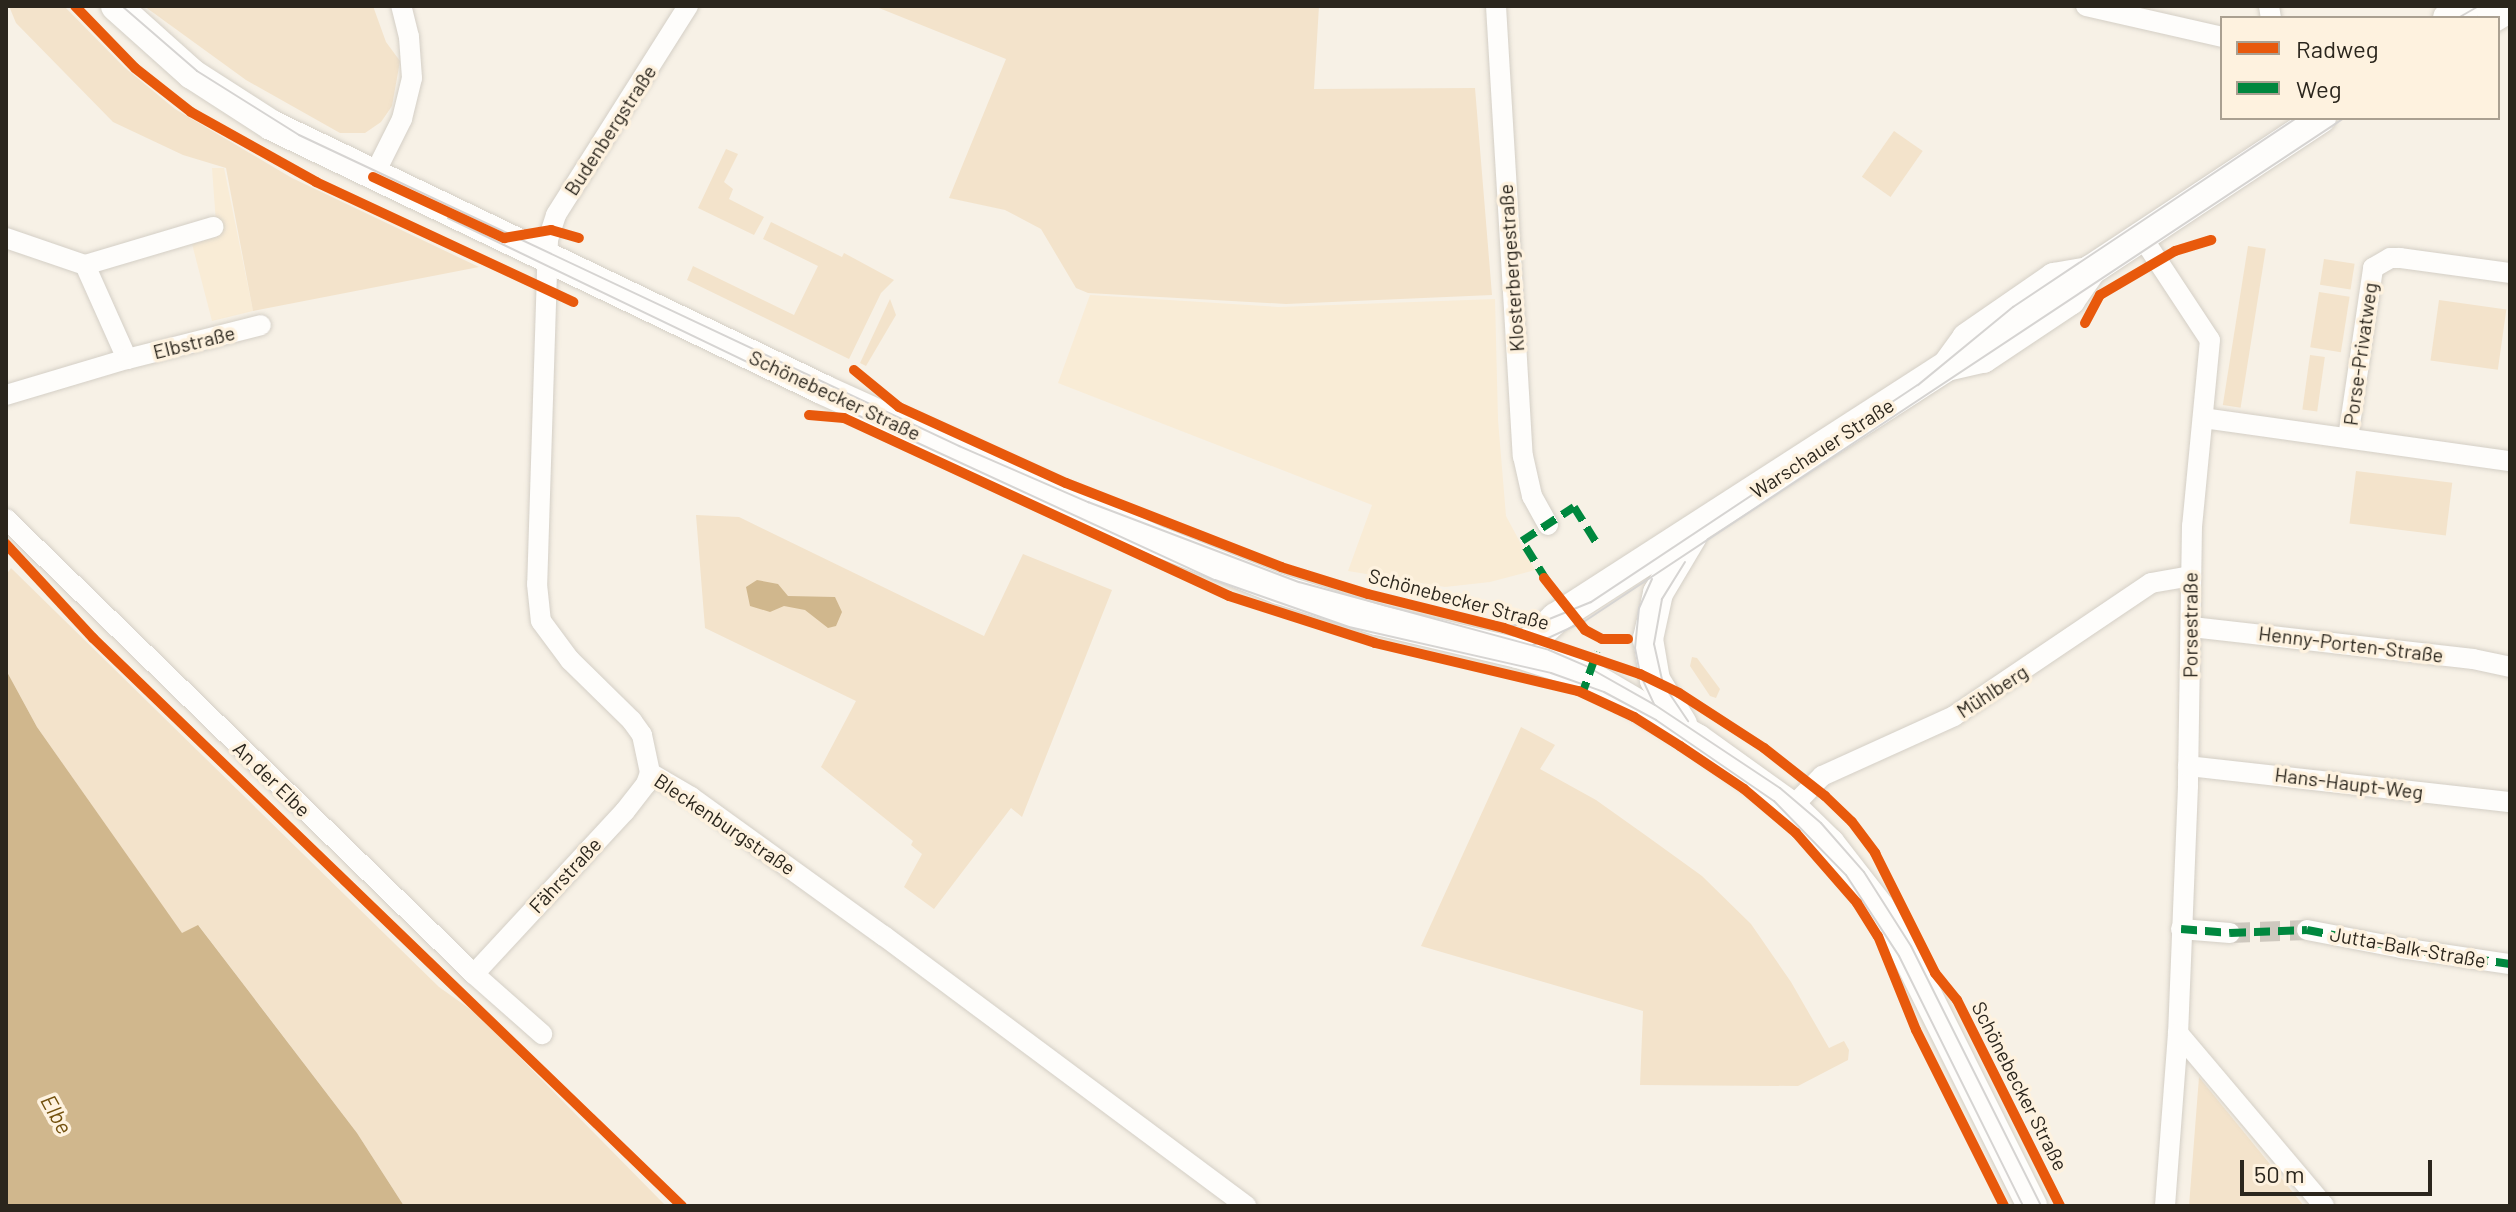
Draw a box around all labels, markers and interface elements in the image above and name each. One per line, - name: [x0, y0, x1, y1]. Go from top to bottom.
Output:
- legend: [2220, 16, 2500, 120]
- text: Radweg: [2296, 34, 2379, 63]
- street label: Budenbergstraße: [559, 60, 661, 200]
- text: Weg: [2296, 74, 2342, 103]
- street label: Klosterbergestraße: [1493, 183, 1529, 353]
- street label: Porse-Privatweg: [2338, 281, 2382, 427]
- street label: Elbstraße: [150, 320, 238, 364]
- street label: Schönebecker Straße: [745, 345, 925, 445]
- street label: Warschauer Straße: [1746, 393, 1898, 503]
- street label: Schönebecker Straße: [1366, 563, 1552, 635]
- street label: Porsestraße: [2178, 572, 2202, 678]
- street label: Henny-Porten-Straße: [2257, 621, 2445, 667]
- street label: Mühlberg: [1952, 659, 2032, 723]
- street label: An der Elbe: [228, 736, 316, 822]
- street label: Hans-Haupt-Weg: [2273, 762, 2425, 804]
- street label: Bleckenburgstraße: [650, 768, 800, 880]
- street label: Fährstraße: [524, 832, 606, 918]
- street label: Jutta-Balk-Straße: [2328, 921, 2488, 973]
- street label: Schönebecker Straße: [1967, 998, 2073, 1174]
- water label: Elbe: [36, 1090, 78, 1138]
- scale bar: [2244, 1144, 2436, 1194]
- text: 50 m: [2254, 1159, 2305, 1188]

